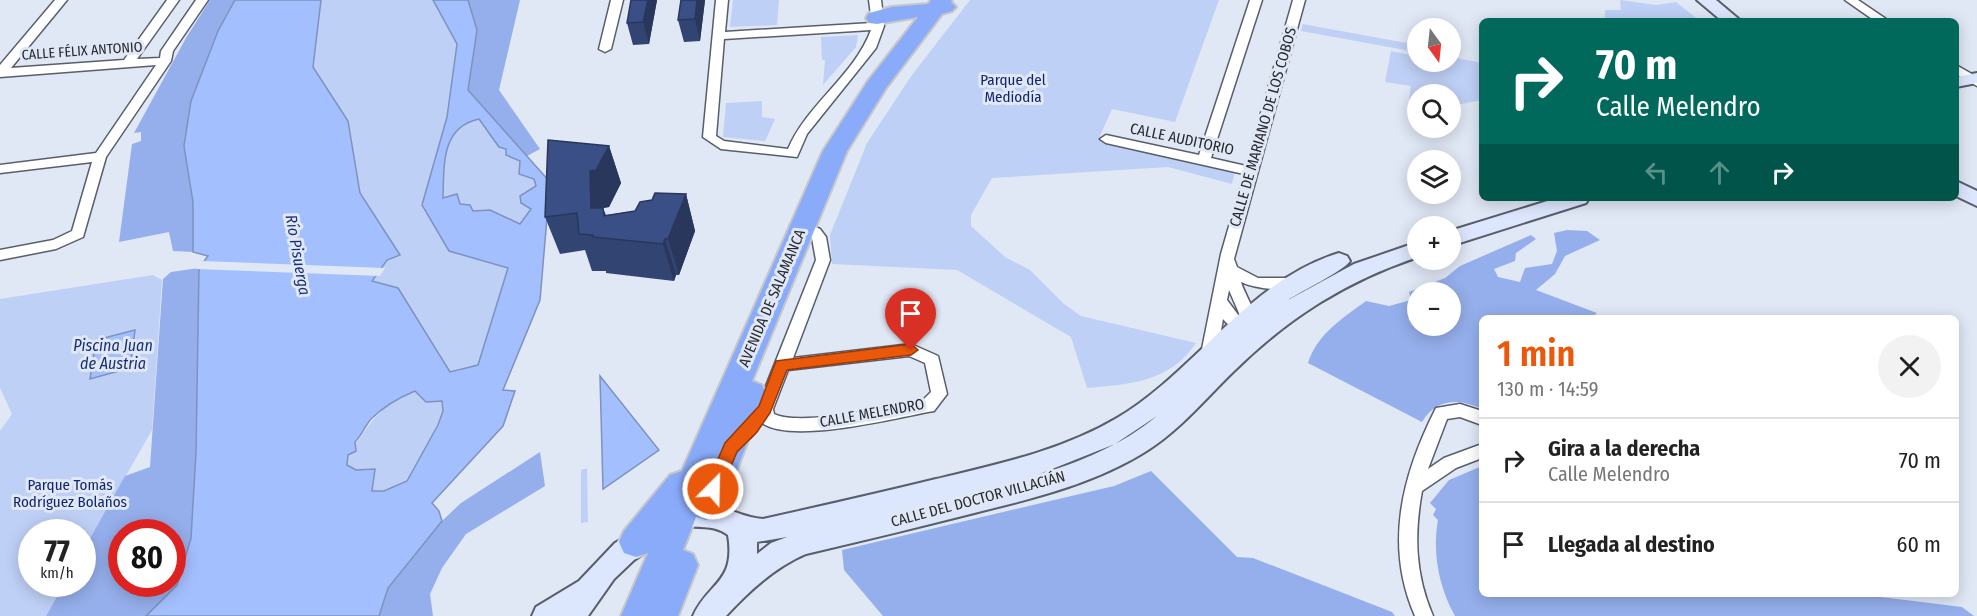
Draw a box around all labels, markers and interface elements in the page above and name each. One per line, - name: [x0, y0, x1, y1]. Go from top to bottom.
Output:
- north arrow: [1407, 18, 1461, 72]
- map controls: [1407, 18, 1461, 336]
- street label: CALLE DE MARIANO DE LOS COBOS: [1226, 25, 1300, 229]
- street label: CALLE FÉLIX ANTONIO: [21, 37, 143, 64]
- text: 70 m: [1596, 40, 1677, 90]
- icon: right: [1497, 42, 1575, 120]
- park label: Parque del Mediodía: [980, 71, 1046, 106]
- button: search: [1407, 84, 1461, 138]
- text: Calle Melendro: [1596, 91, 1761, 123]
- street label: CALLE AUDITORIO: [1128, 119, 1236, 159]
- button: layers: [1407, 150, 1461, 204]
- icon: left: [1640, 156, 1673, 189]
- icon: ahead: [1703, 156, 1736, 189]
- icon: right: [1766, 156, 1799, 189]
- water label: Río Pisuerga: [282, 213, 314, 297]
- button: +: [1407, 216, 1461, 270]
- street label: AVENIDA DE SALAMANCA: [735, 226, 809, 369]
- button: −: [1407, 282, 1461, 336]
- pin: [885, 288, 936, 350]
- icon: arrive: [894, 297, 927, 330]
- text: 1 min: [1497, 332, 1575, 376]
- button: close: [1878, 335, 1941, 398]
- water label: Piscina Juan de Austria: [73, 336, 153, 373]
- text: 130 m · 14:59: [1497, 377, 1598, 401]
- street label: CALLE MELENDRO: [818, 395, 926, 431]
- text: Gira a la derecha: [1548, 435, 1700, 462]
- icon: right: [1497, 444, 1530, 477]
- text: 70 m: [1899, 447, 1941, 474]
- position arrow: [681, 457, 745, 521]
- text: Calle Melendro: [1548, 462, 1670, 486]
- street label: CALLE DEL DOCTOR VILLACIÁN: [889, 467, 1067, 531]
- park label: Parque Tomás Rodríguez Bolaños: [13, 476, 127, 511]
- speed limit sign: 80: [108, 519, 186, 597]
- icon: arrive: [1497, 528, 1530, 561]
- text: Llegada al destino: [1548, 531, 1715, 558]
- text: 60 m: [1897, 531, 1941, 558]
- text: 77: [44, 533, 70, 569]
- text: km/h: [40, 564, 74, 582]

